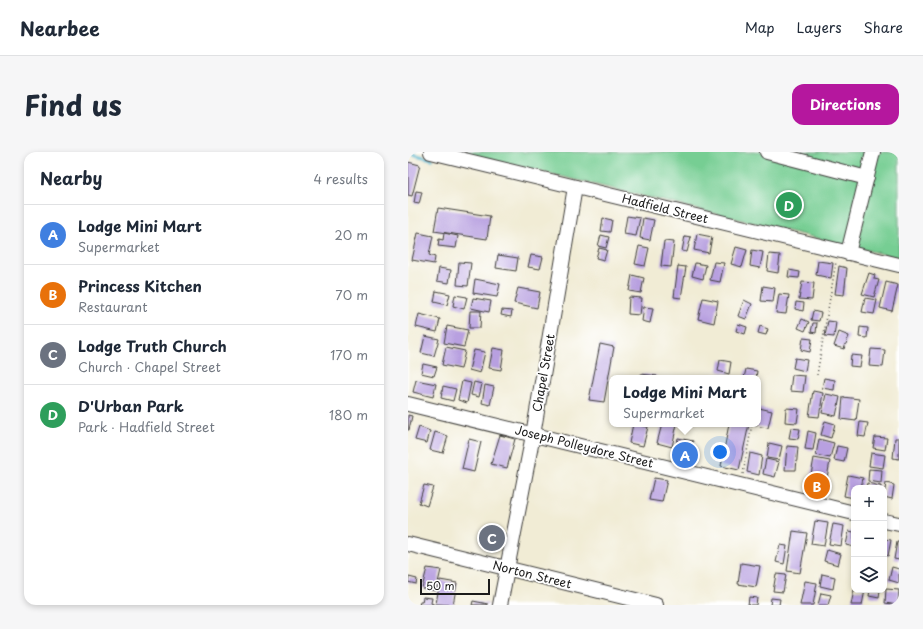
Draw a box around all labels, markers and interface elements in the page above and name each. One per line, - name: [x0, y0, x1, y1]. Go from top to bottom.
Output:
- text: Nearbee: [20, 14, 100, 42]
- text: Map: [745, 17, 775, 38]
- text: Layers: [797, 17, 842, 38]
- text: Share: [864, 17, 903, 38]
- text: Find us: [24, 83, 122, 126]
- button: Directions: [792, 84, 899, 125]
- text: Nearby: [40, 165, 102, 191]
- text: 4 results: [314, 169, 368, 188]
- street label: Hadfield Street: [620, 189, 710, 227]
- pin: D: [776, 190, 802, 220]
- text: Lodge Mini Mart: [78, 214, 202, 237]
- text: A: [48, 225, 58, 244]
- text: 20 m: [334, 225, 368, 244]
- text: Supermarket: [78, 237, 160, 256]
- text: Princess Kitchen: [78, 274, 202, 297]
- text: B: [49, 285, 57, 304]
- text: 70 m: [335, 285, 368, 304]
- text: Restaurant: [78, 297, 148, 316]
- street label: Chapel Street: [527, 332, 559, 413]
- text: Lodge Truth Church: [78, 334, 227, 357]
- text: C: [48, 345, 58, 364]
- text: 170 m: [330, 345, 368, 364]
- text: Church · Chapel Street: [78, 357, 221, 376]
- popup: [609, 375, 761, 427]
- text: Lodge Mini Mart: [623, 380, 747, 403]
- text: D'Urban Park: [78, 394, 184, 417]
- text: Supermarket: [623, 403, 705, 422]
- text: D: [48, 405, 58, 424]
- text: 180 m: [329, 405, 368, 424]
- text: Park · Hadfield Street: [78, 417, 215, 436]
- street label: Joseph Polleydore Street: [513, 420, 655, 472]
- pin: A: [672, 440, 698, 470]
- your location: [710, 442, 730, 462]
- pin: B: [804, 471, 830, 501]
- map controls: [851, 485, 887, 593]
- button: +: [851, 485, 887, 521]
- button: −: [851, 521, 887, 557]
- pin: C: [479, 523, 505, 553]
- street label: Norton Street: [491, 556, 574, 593]
- button: layers: [851, 557, 887, 593]
- scale bar: [420, 577, 490, 596]
- text: 50 m: [426, 577, 455, 594]

